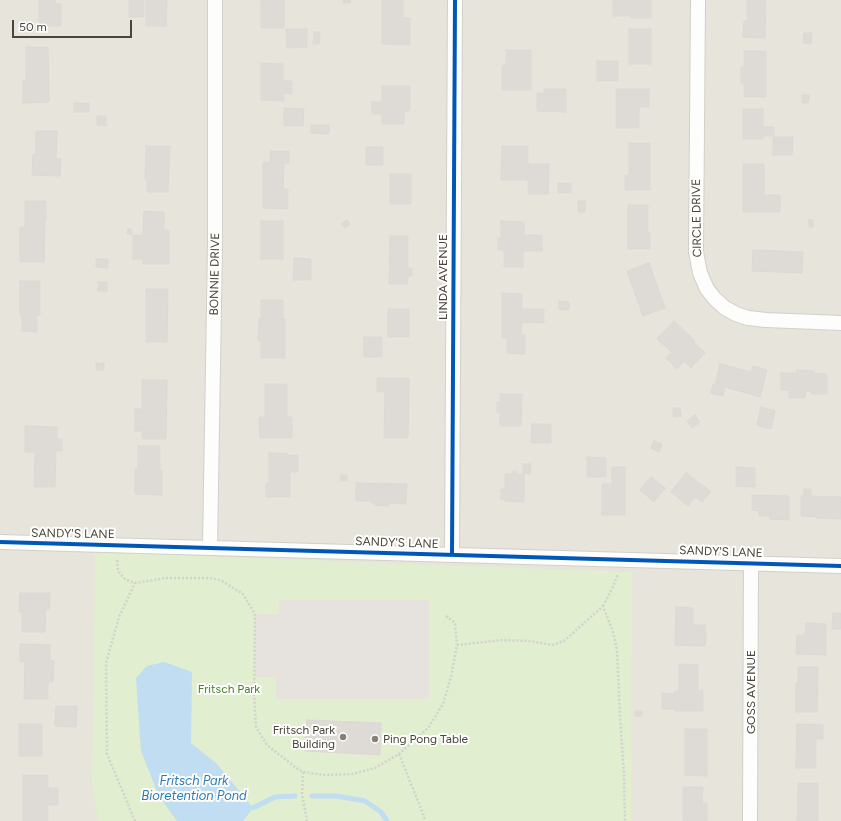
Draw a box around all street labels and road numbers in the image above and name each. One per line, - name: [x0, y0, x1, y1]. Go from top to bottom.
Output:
- street label: CIRCLE DRIVE: [689, 178, 705, 258]
- street label: BONNIE DRIVE: [207, 232, 223, 316]
- street label: LINDA AVENUE: [436, 234, 450, 320]
- street label: SANDY'S LANE: [31, 526, 115, 542]
- street label: SANDY'S LANE: [355, 534, 439, 552]
- street label: SANDY'S LANE: [679, 543, 763, 561]
- street label: GOSS AVENUE: [744, 650, 758, 734]

